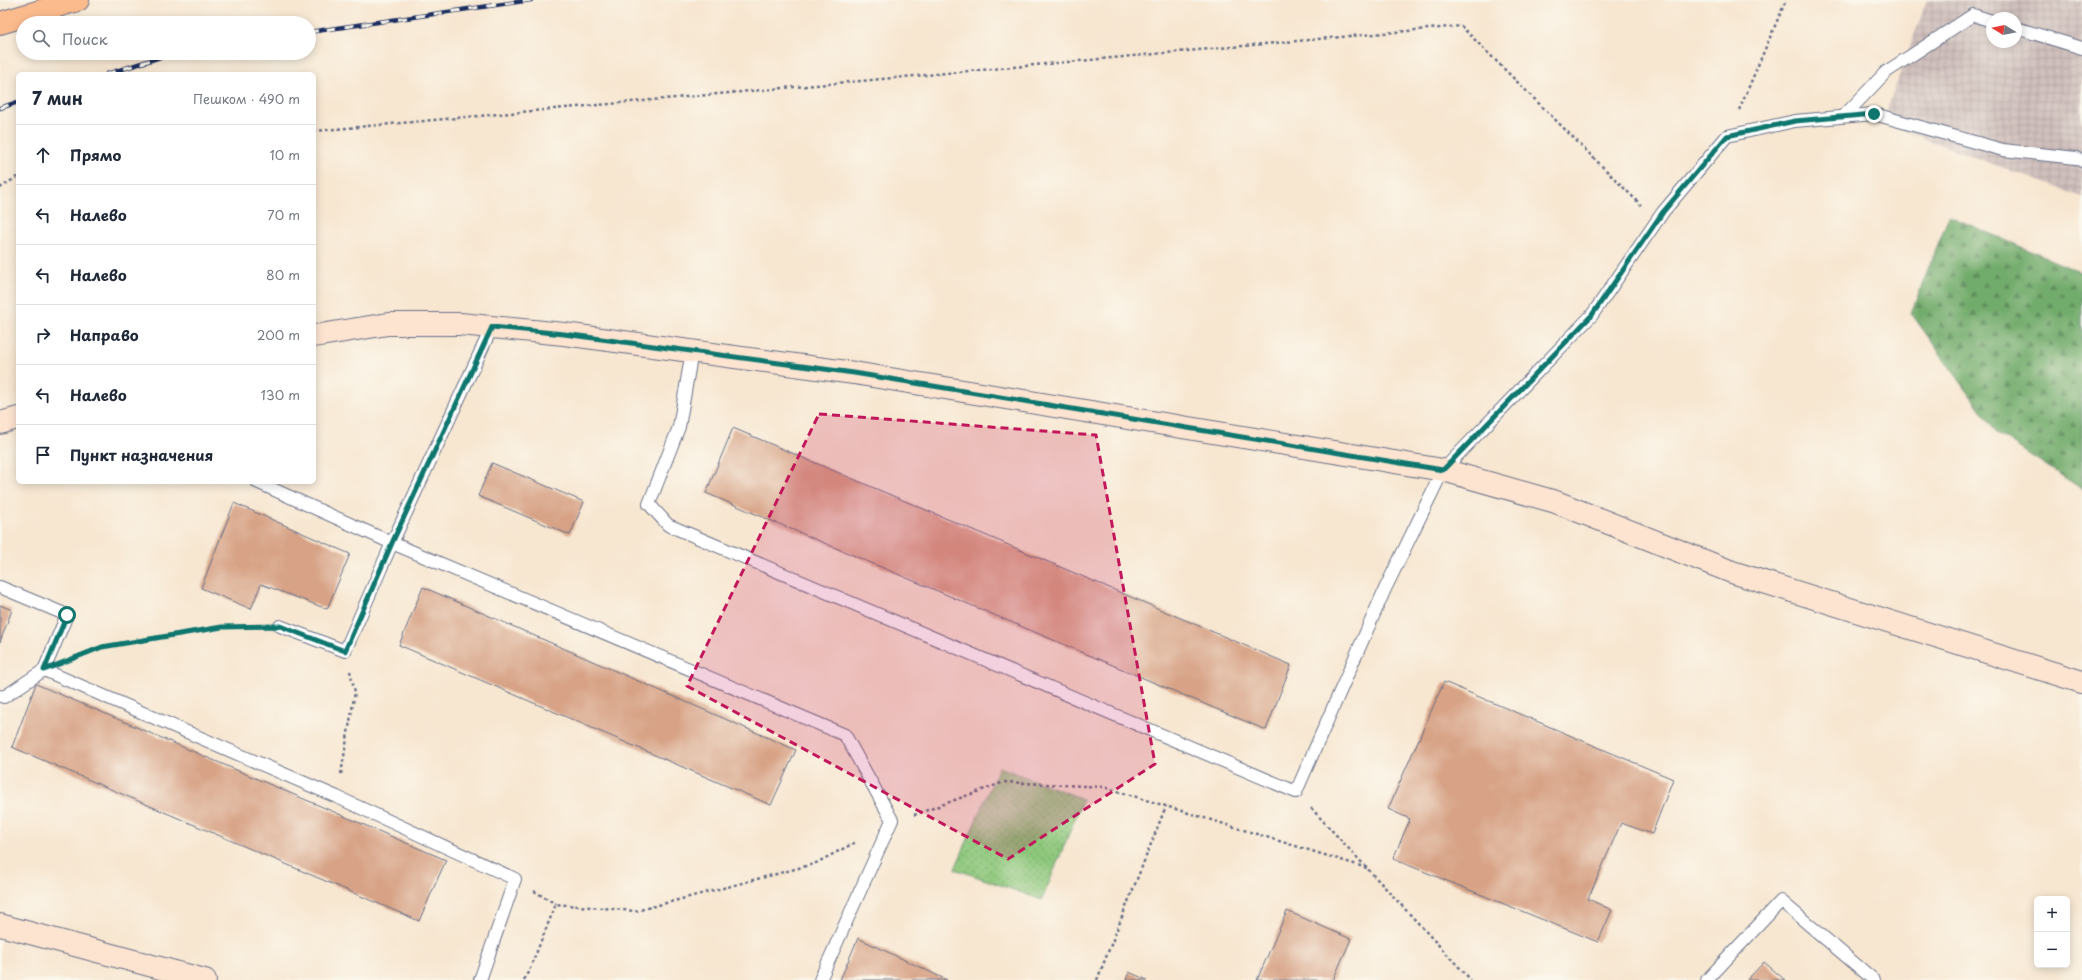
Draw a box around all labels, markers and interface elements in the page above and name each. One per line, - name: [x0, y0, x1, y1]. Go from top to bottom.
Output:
- north arrow: [1986, 12, 2022, 48]
- search box: [16, 16, 316, 60]
- icon: search: [30, 27, 52, 49]
- text: Поиск: [62, 27, 108, 50]
- text: 7 мин: [32, 85, 83, 111]
- text: Пешком · 490 m: [193, 89, 300, 108]
- route end: [1865, 105, 1883, 123]
- text: Прямо: [70, 143, 121, 166]
- icon: ahead: [32, 144, 54, 166]
- text: 10 m: [270, 145, 300, 164]
- text: Налево: [70, 203, 127, 226]
- icon: left: [32, 204, 54, 226]
- text: 70 m: [267, 205, 300, 224]
- text: Налево: [70, 263, 127, 286]
- icon: left: [32, 264, 54, 286]
- text: 80 m: [266, 265, 300, 284]
- text: Направо: [70, 323, 139, 346]
- icon: right: [32, 324, 54, 346]
- text: 200 m: [257, 325, 300, 344]
- text: Налево: [70, 383, 127, 406]
- icon: left: [32, 384, 54, 406]
- text: 130 m: [261, 385, 300, 404]
- text: Пункт назначения: [70, 443, 213, 466]
- icon: arrive: [32, 444, 54, 466]
- route start: [58, 606, 76, 624]
- map controls: [2034, 896, 2070, 968]
- button: +: [2034, 896, 2070, 932]
- button: −: [2034, 932, 2070, 968]

